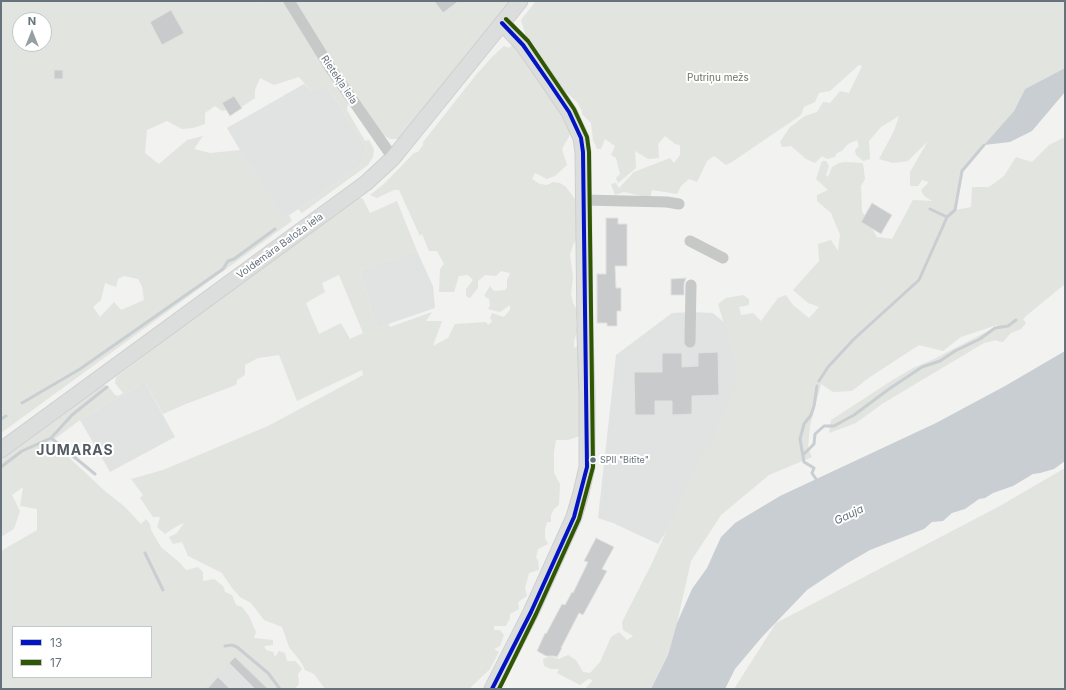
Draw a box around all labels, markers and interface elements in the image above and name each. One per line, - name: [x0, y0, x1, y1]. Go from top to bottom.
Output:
- north arrow: [12, 12, 52, 52]
- text: N: [28, 14, 36, 28]
- street label: Rietekļa iela: [318, 53, 360, 107]
- park label: Putriņu mežs: [687, 72, 749, 84]
- street label: Voldemāra Baloža iela: [234, 211, 326, 281]
- district label: JUMARAS: [36, 443, 114, 459]
- marker: SPII "Bitīte": [588, 455, 598, 465]
- place label: SPII "Bitīte": [600, 455, 649, 465]
- water label: Gauja: [832, 502, 866, 528]
- legend: [12, 626, 152, 678]
- text: 13: [50, 635, 62, 650]
- text: 17: [50, 655, 62, 670]

